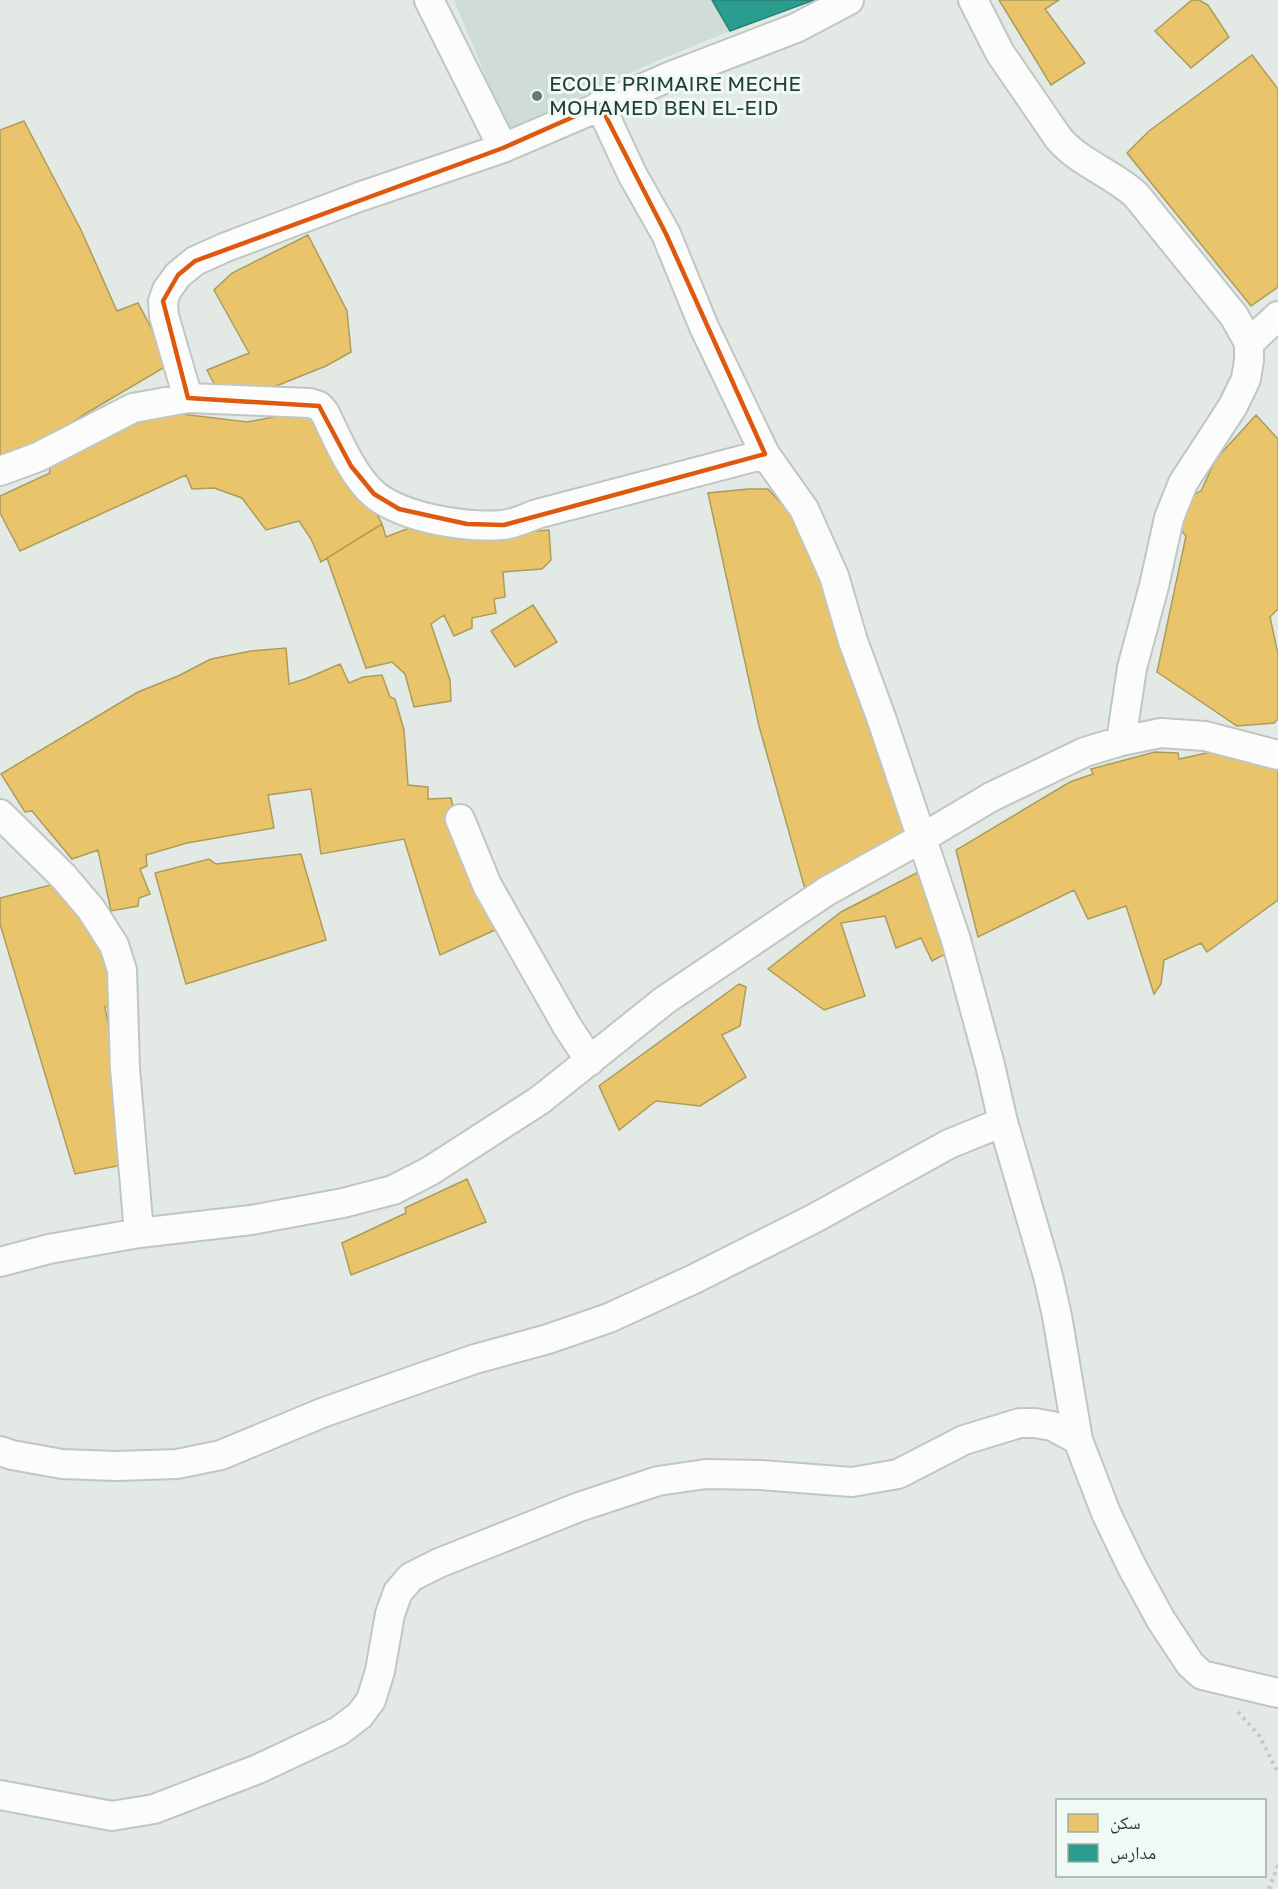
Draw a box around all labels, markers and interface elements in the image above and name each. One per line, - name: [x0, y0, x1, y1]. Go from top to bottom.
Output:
- place label: ECOLE PRIMAIRE MECHE MOHAMED BEN EL-EID: [549, 70, 801, 120]
- marker: ECOLE PRIMAIRE MECHE MOHAMED BEN EL-EID: [530, 89, 544, 103]
- legend: [1056, 1799, 1266, 1877]
- text: سكن: [1110, 1811, 1141, 1834]
- text: مدارس: [1110, 1841, 1156, 1864]

